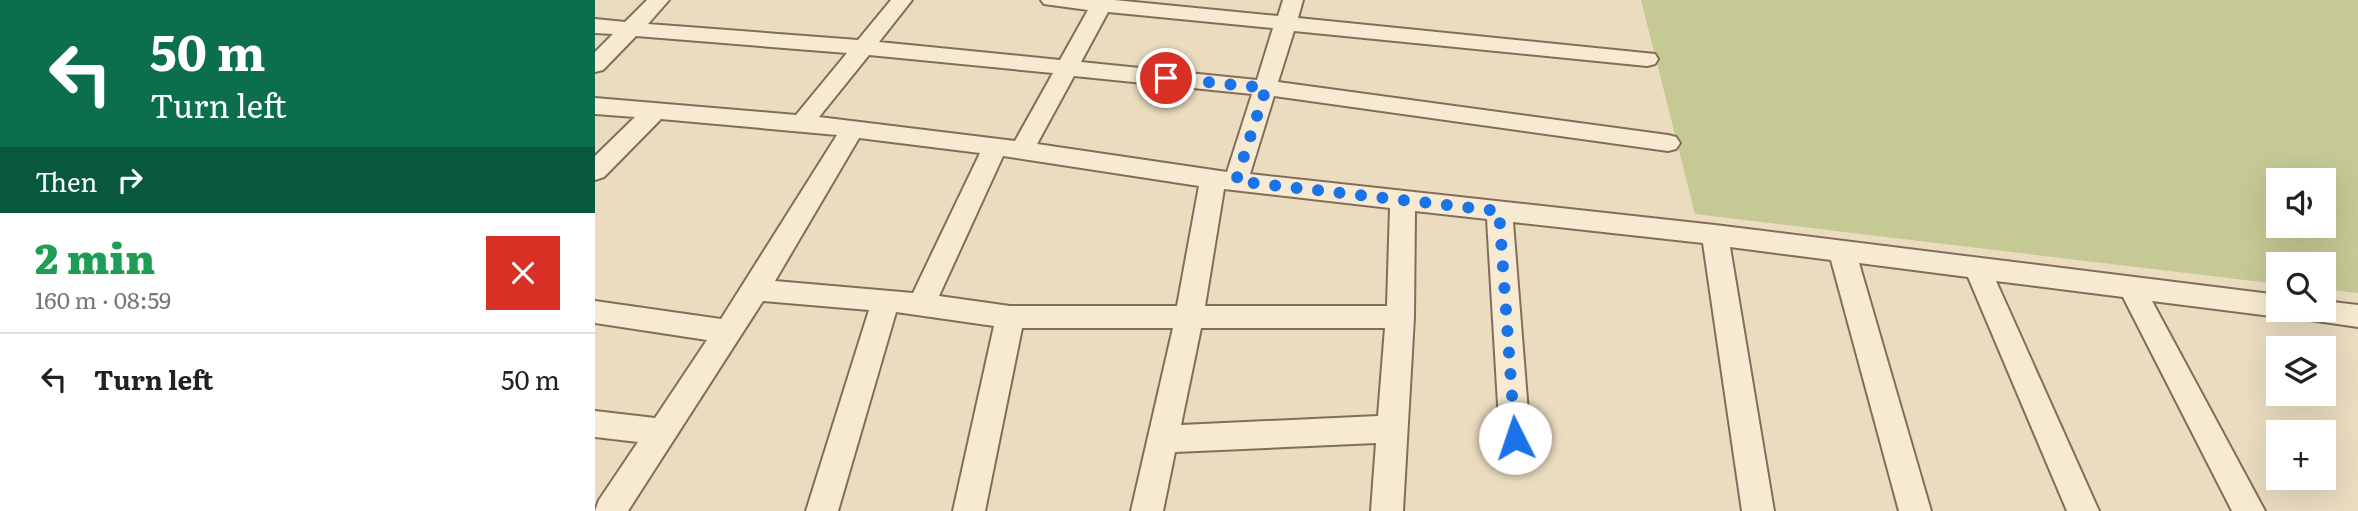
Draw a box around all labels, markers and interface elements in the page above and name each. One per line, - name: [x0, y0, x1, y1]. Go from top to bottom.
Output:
- text: 50 m: [150, 13, 266, 86]
- icon: left: [35, 28, 126, 119]
- pin: [1136, 48, 1196, 108]
- icon: arrive: [1147, 59, 1185, 97]
- text: Turn left: [150, 80, 287, 128]
- text: Then: [35, 161, 97, 200]
- icon: right: [111, 161, 149, 199]
- map controls: [2266, 168, 2336, 490]
- button: sound: [2266, 168, 2336, 238]
- text: 2 min: [35, 225, 155, 287]
- button: close: [486, 236, 560, 310]
- button: search: [2266, 252, 2336, 322]
- text: 160 m · 08:59: [35, 282, 171, 316]
- button: layers: [2266, 336, 2336, 406]
- text: Turn left: [94, 359, 213, 398]
- text: 50 m: [501, 359, 560, 398]
- icon: left: [35, 360, 73, 398]
- position arrow: [1478, 401, 1552, 475]
- button: +: [2266, 420, 2336, 490]

